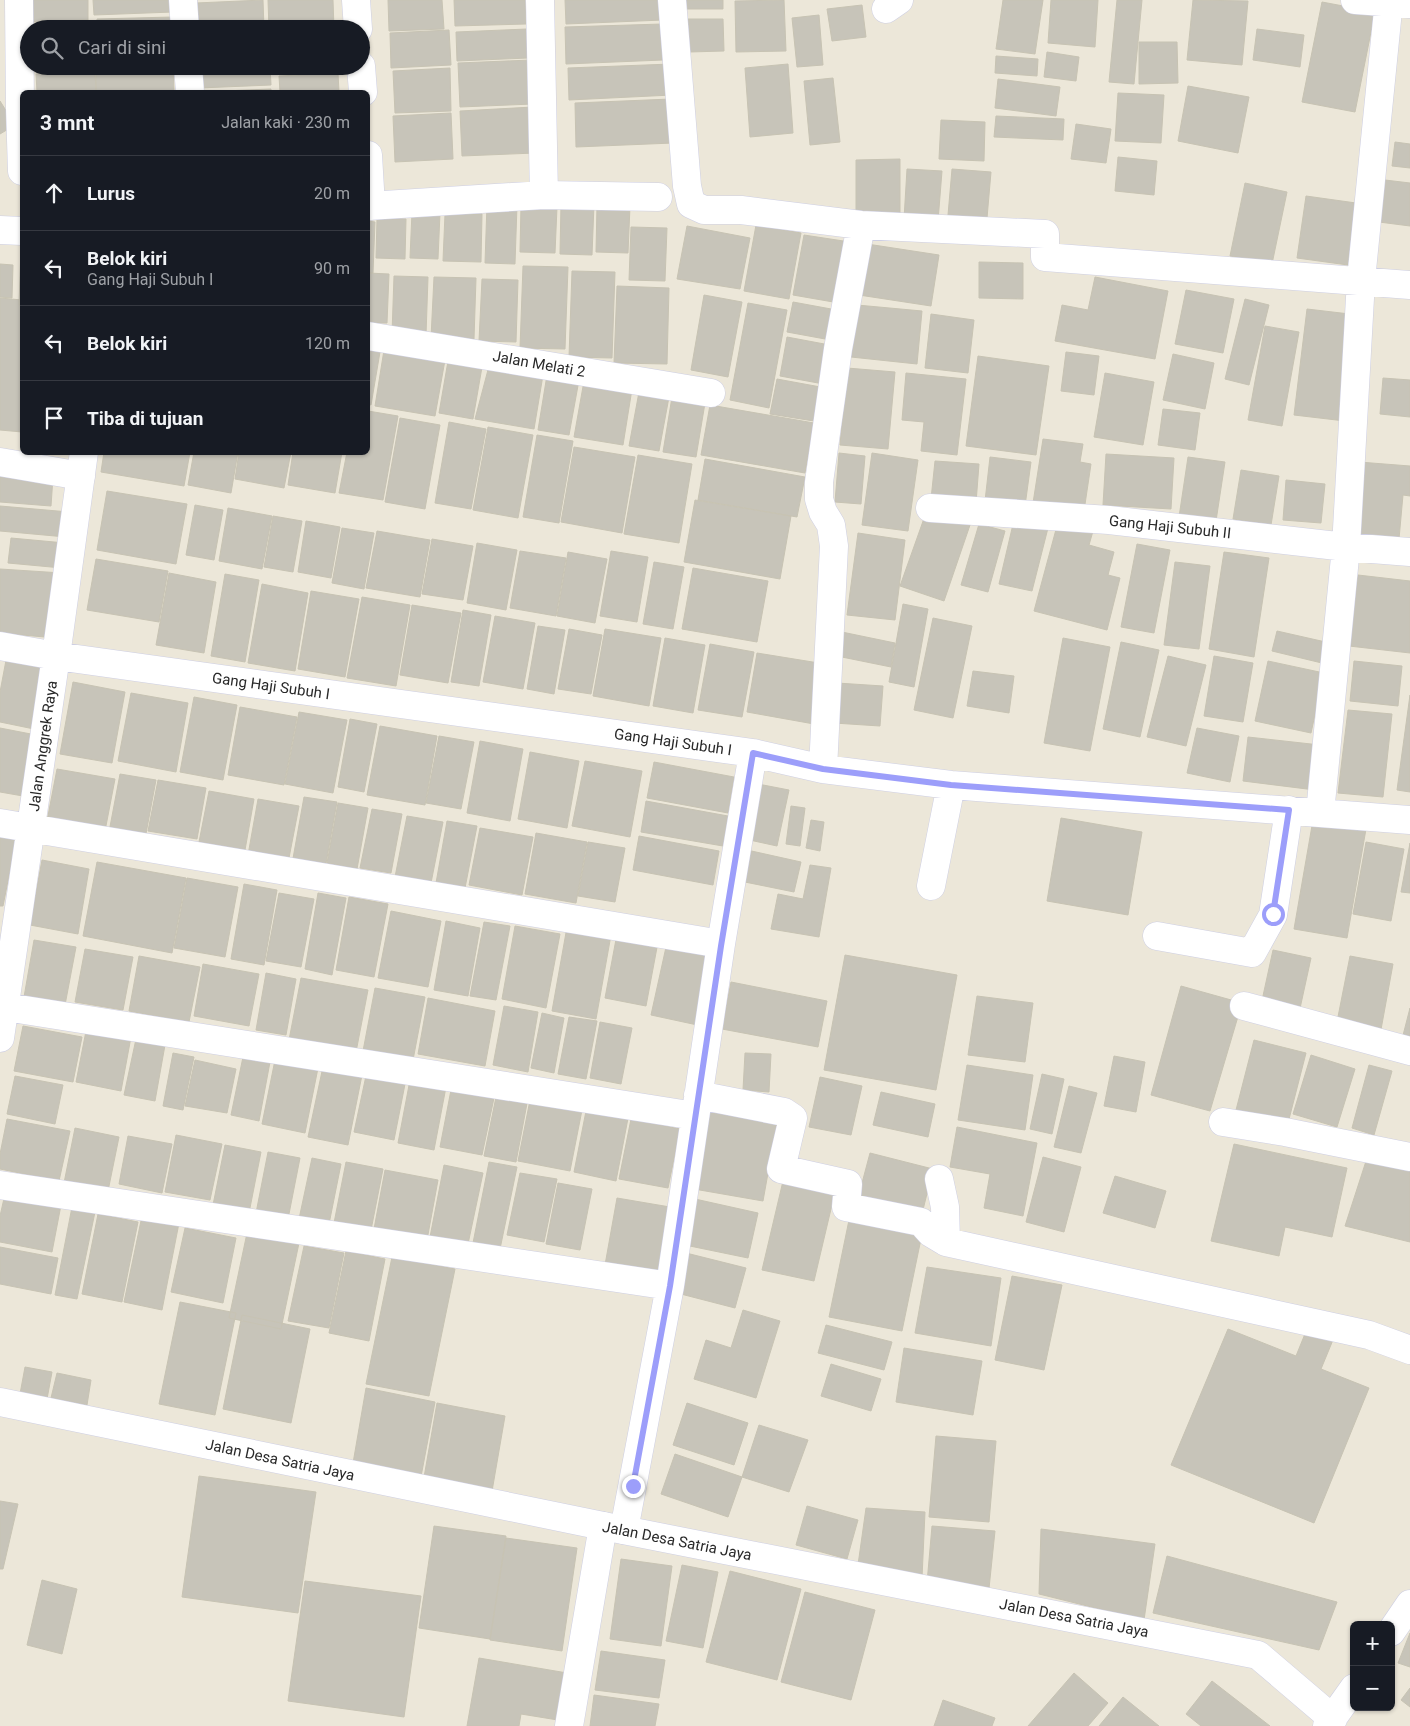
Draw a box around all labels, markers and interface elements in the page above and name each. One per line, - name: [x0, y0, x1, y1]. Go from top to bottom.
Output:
- search box: [20, 20, 370, 75]
- icon: search: [38, 34, 66, 62]
- text: Cari di sini: [78, 36, 166, 59]
- text: 3 mnt: [40, 111, 94, 135]
- text: Jalan kaki · 230 m: [221, 113, 350, 132]
- icon: ahead: [40, 179, 68, 207]
- text: Lurus: [87, 182, 135, 205]
- text: 20 m: [314, 184, 350, 203]
- text: Belok kiri: [87, 247, 167, 270]
- icon: left: [40, 254, 68, 282]
- text: 90 m: [314, 259, 350, 278]
- text: Gang Haji Subuh I: [87, 270, 213, 289]
- icon: left: [40, 329, 68, 357]
- text: Belok kiri: [87, 332, 167, 355]
- text: 120 m: [305, 334, 350, 353]
- street label: Jalan Melati 2: [491, 347, 587, 381]
- icon: arrive: [40, 404, 68, 432]
- text: Tiba di tujuan: [87, 407, 203, 430]
- street label: Gang Haji Subuh II: [1108, 512, 1232, 542]
- street label: Gang Haji Subuh I: [211, 669, 331, 703]
- street label: Jalan Anggrek Raya: [25, 679, 61, 813]
- street label: Gang Haji Subuh I: [613, 725, 733, 759]
- route start: [1262, 903, 1285, 926]
- street label: Jalan Desa Satria Jaya: [204, 1435, 356, 1485]
- route end: [622, 1475, 645, 1498]
- street label: Jalan Desa Satria Jaya: [601, 1518, 753, 1564]
- street label: Jalan Desa Satria Jaya: [998, 1595, 1150, 1641]
- map controls: [1350, 1621, 1395, 1711]
- button: +: [1350, 1621, 1395, 1666]
- button: −: [1350, 1666, 1395, 1711]

